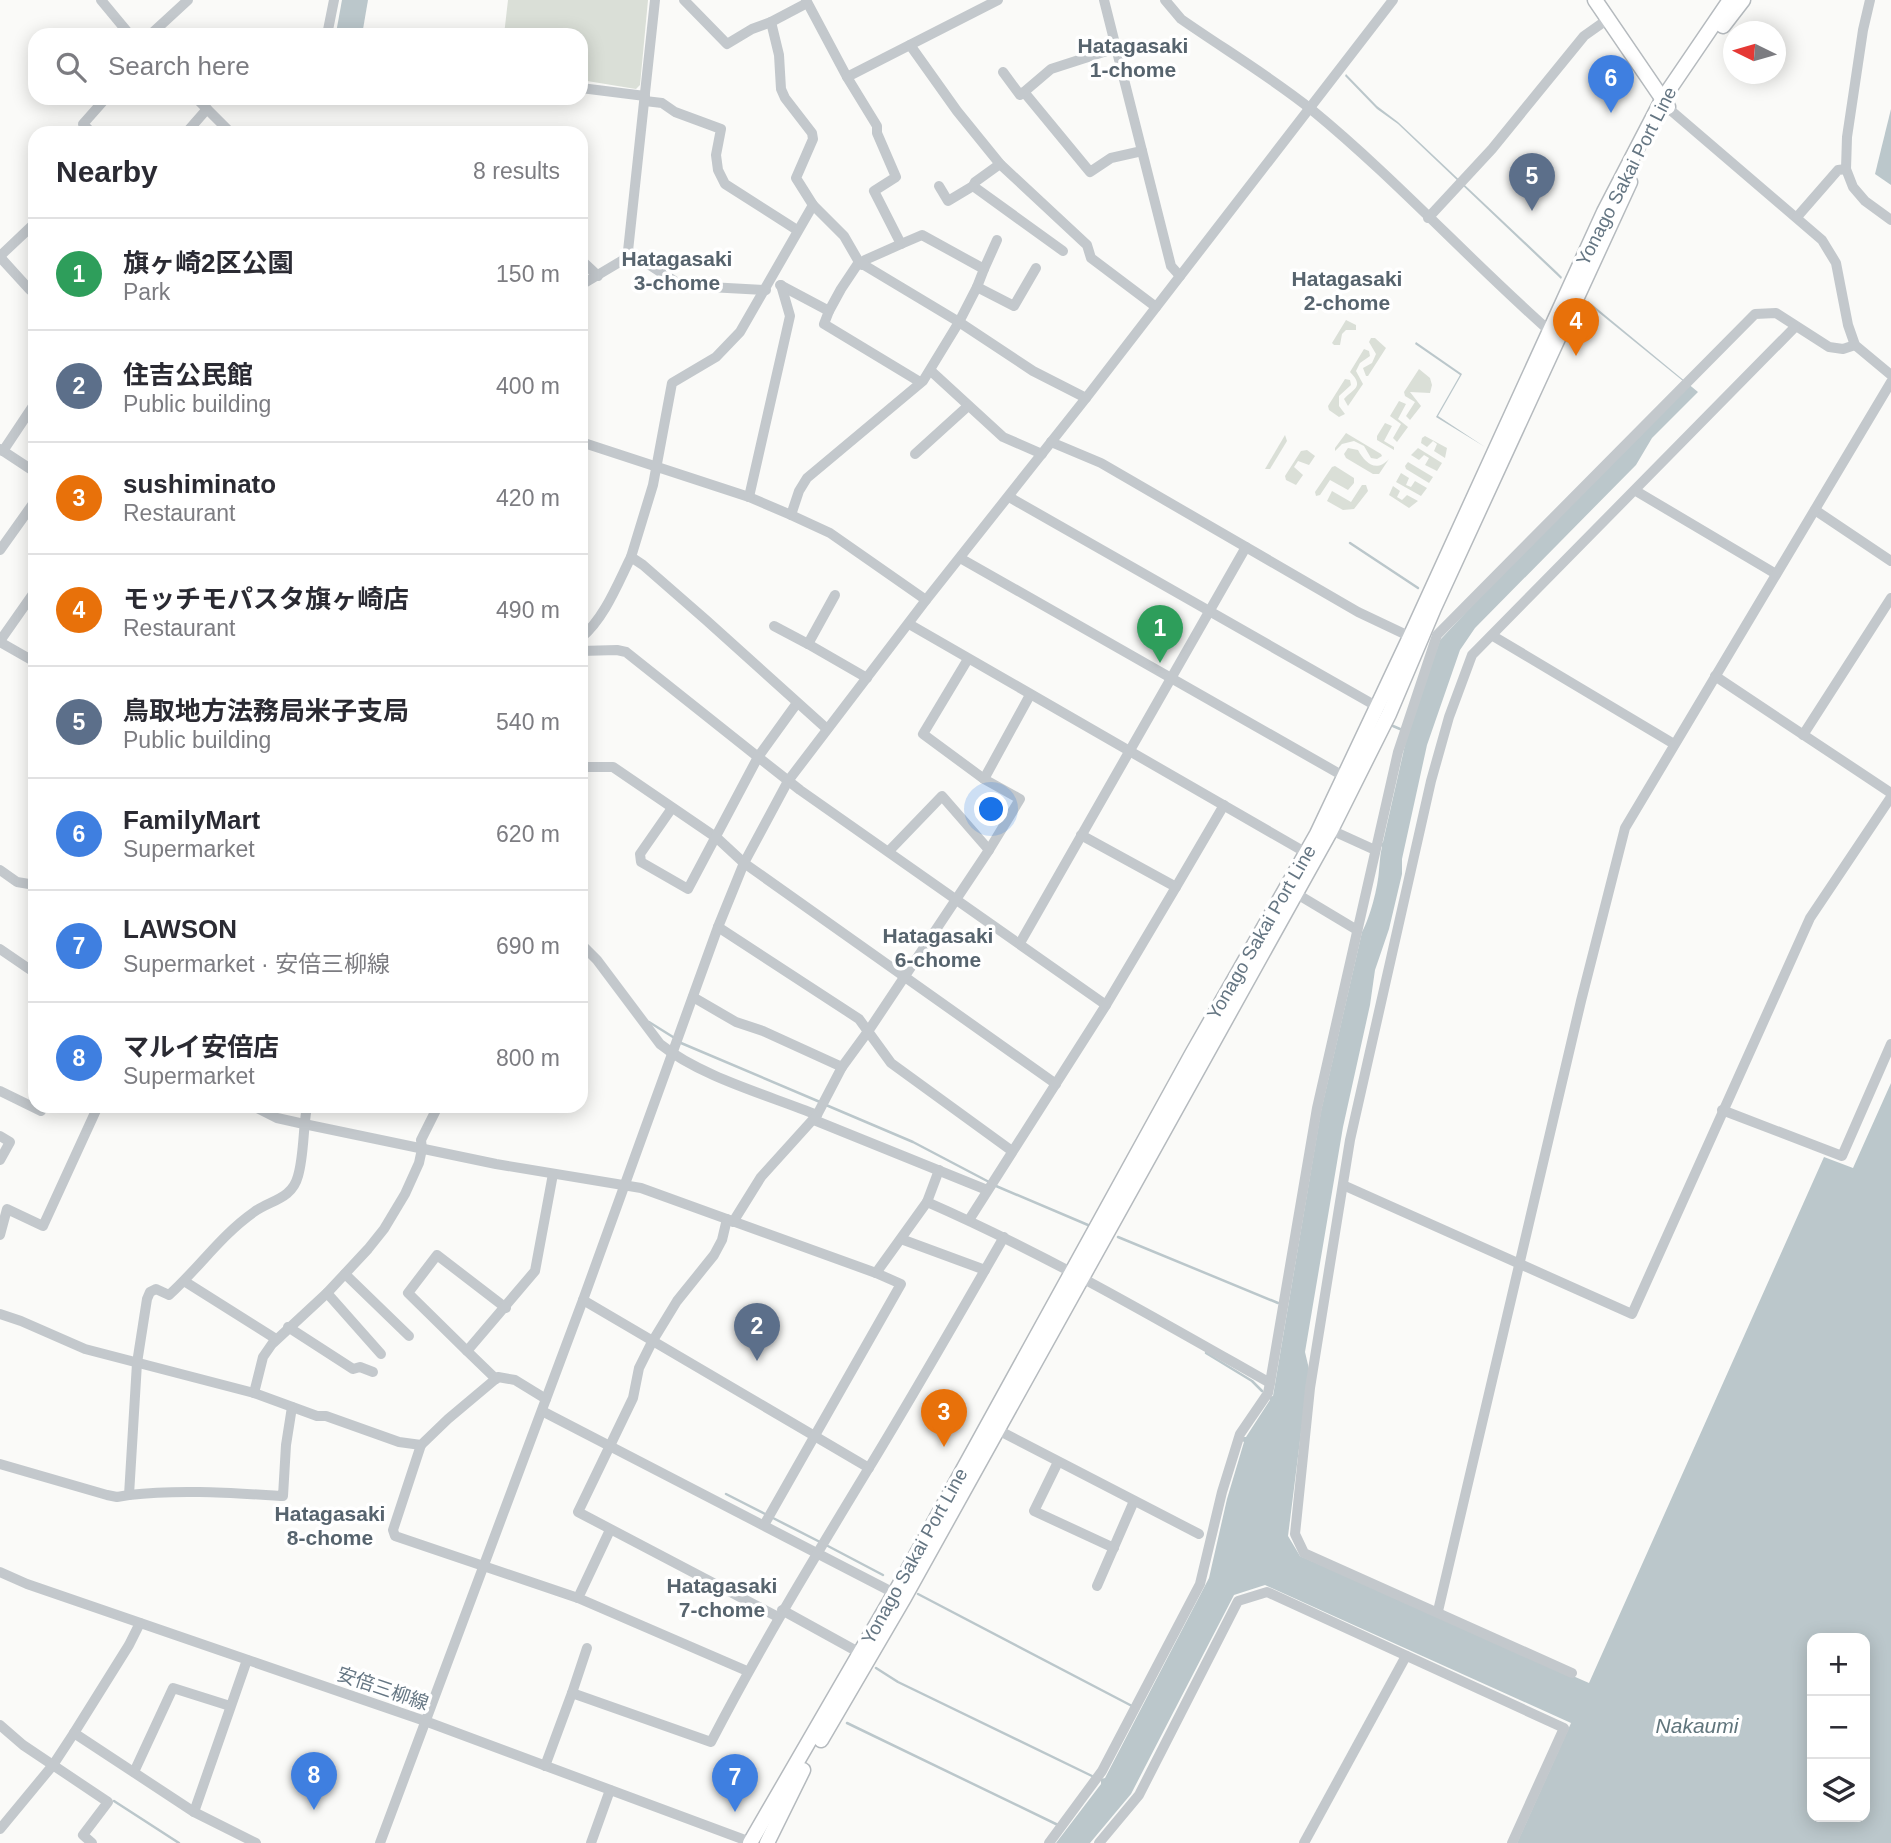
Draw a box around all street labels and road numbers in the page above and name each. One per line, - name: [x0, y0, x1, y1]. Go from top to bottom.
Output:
- street label: Yonago Sakai Port Line: [1572, 83, 1681, 269]
- street label: Yonago Sakai Port Line: [1203, 841, 1320, 1023]
- street label: Yonago Sakai Port Line: [857, 1465, 972, 1648]
- street label: 安倍三柳線: [334, 1663, 431, 1714]

